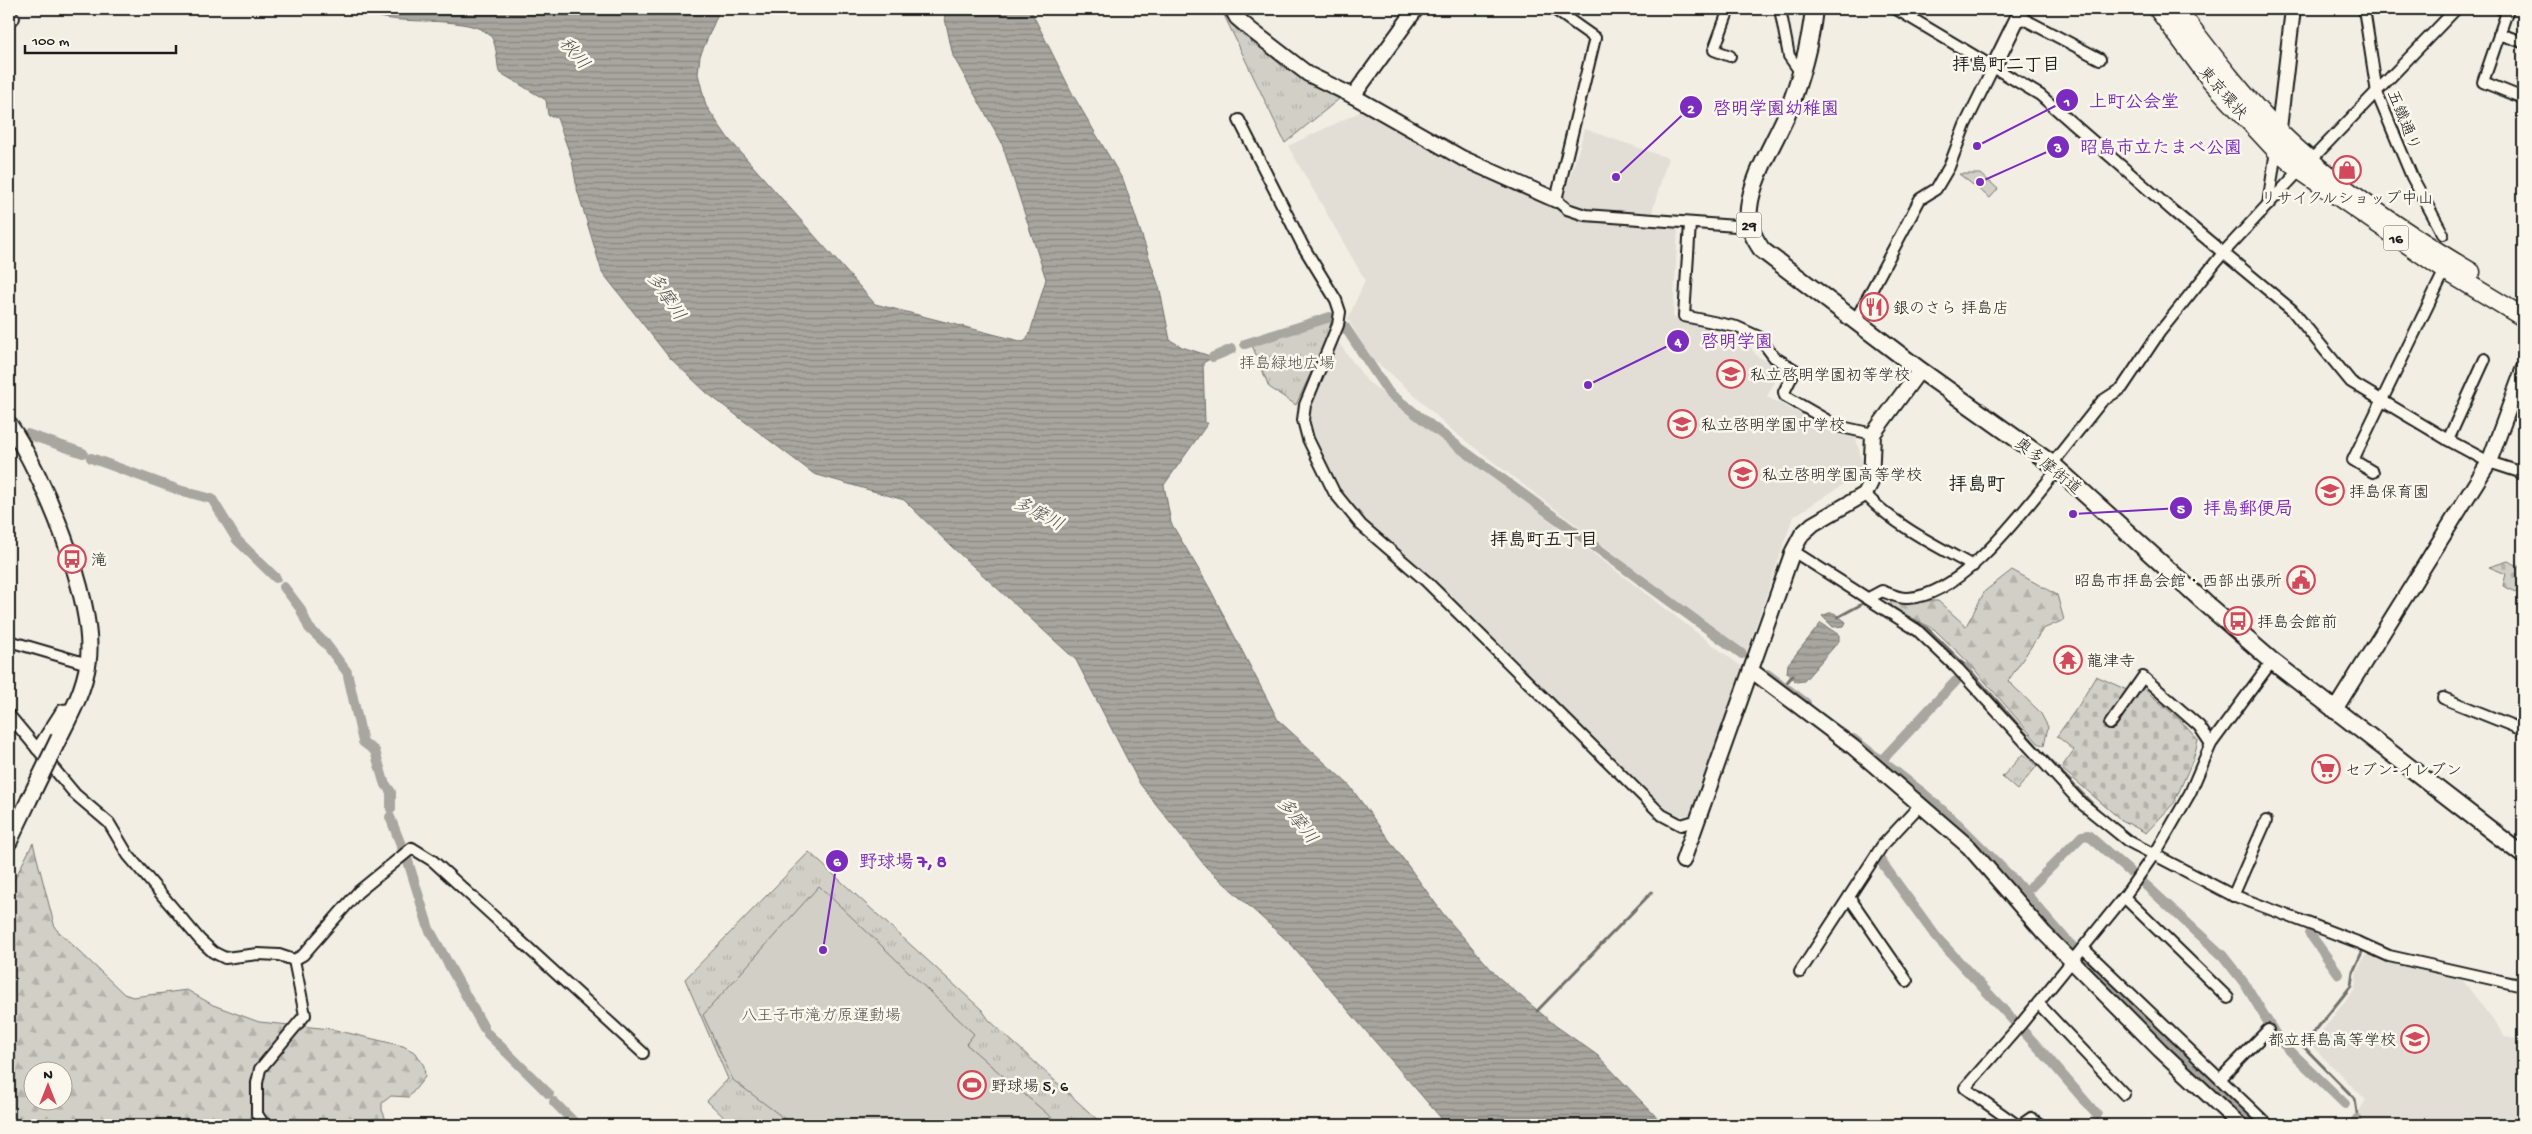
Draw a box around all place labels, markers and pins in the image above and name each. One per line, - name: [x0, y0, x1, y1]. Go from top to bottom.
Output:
- callout: 上町公会堂: [2054, 84, 2189, 117]
- callout: 啓明学園幼稚園: [1678, 91, 1849, 124]
- callout: 昭島市立たまべ公園: [2045, 130, 2252, 163]
- shop icon: リサイクルショップ中山: [2332, 155, 2362, 185]
- place label: リサイクルショップ中山: [2261, 190, 2433, 210]
- restaurant icon: 銀のさら 拝島店: [1859, 292, 1889, 322]
- place label: 銀のさら 拝島店: [1893, 300, 2009, 320]
- callout: 啓明学園: [1666, 324, 1783, 357]
- school or university icon: 私立啓明学園初等学校: [1716, 359, 1746, 389]
- place label: 私立啓明学園初等学校: [1750, 367, 1910, 387]
- school or university icon: 私立啓明学園中学校: [1667, 409, 1697, 439]
- place label: 私立啓明学園中学校: [1701, 417, 1845, 437]
- school or university icon: 私立啓明学園高等学校: [1728, 459, 1758, 489]
- place label: 私立啓明学園高等学校: [1762, 467, 1922, 487]
- school or university icon: 拝島保育園: [2315, 476, 2345, 506]
- place label: 拝島保育園: [2349, 484, 2429, 504]
- callout: 拝島郵便局: [2168, 491, 2303, 524]
- bus stop icon: 滝: [57, 544, 87, 574]
- place label: 滝: [91, 551, 107, 572]
- public building icon: 昭島市拝島会館・西部出張所: [2286, 565, 2316, 595]
- place label: 昭島市拝島会館・西部出張所: [2074, 572, 2282, 593]
- bus stop icon: 拝島会館前: [2223, 606, 2253, 636]
- place label: 拝島会館前: [2257, 613, 2337, 634]
- temple icon: 龍津寺: [2053, 645, 2083, 675]
- place label: 龍津寺: [2087, 652, 2135, 673]
- supermarket icon: セブン-イレブン: [2311, 754, 2341, 784]
- place label: セブン-イレブン: [2345, 762, 2462, 782]
- callout: 野球場 7, 8: [824, 844, 957, 877]
- school or university icon: 都立拝島高等学校: [2400, 1024, 2430, 1054]
- place label: 都立拝島高等学校: [2268, 1032, 2396, 1052]
- sports icon: 野球場 5, 6: [957, 1070, 987, 1100]
- place label: 野球場 5, 6: [991, 1077, 1069, 1098]

